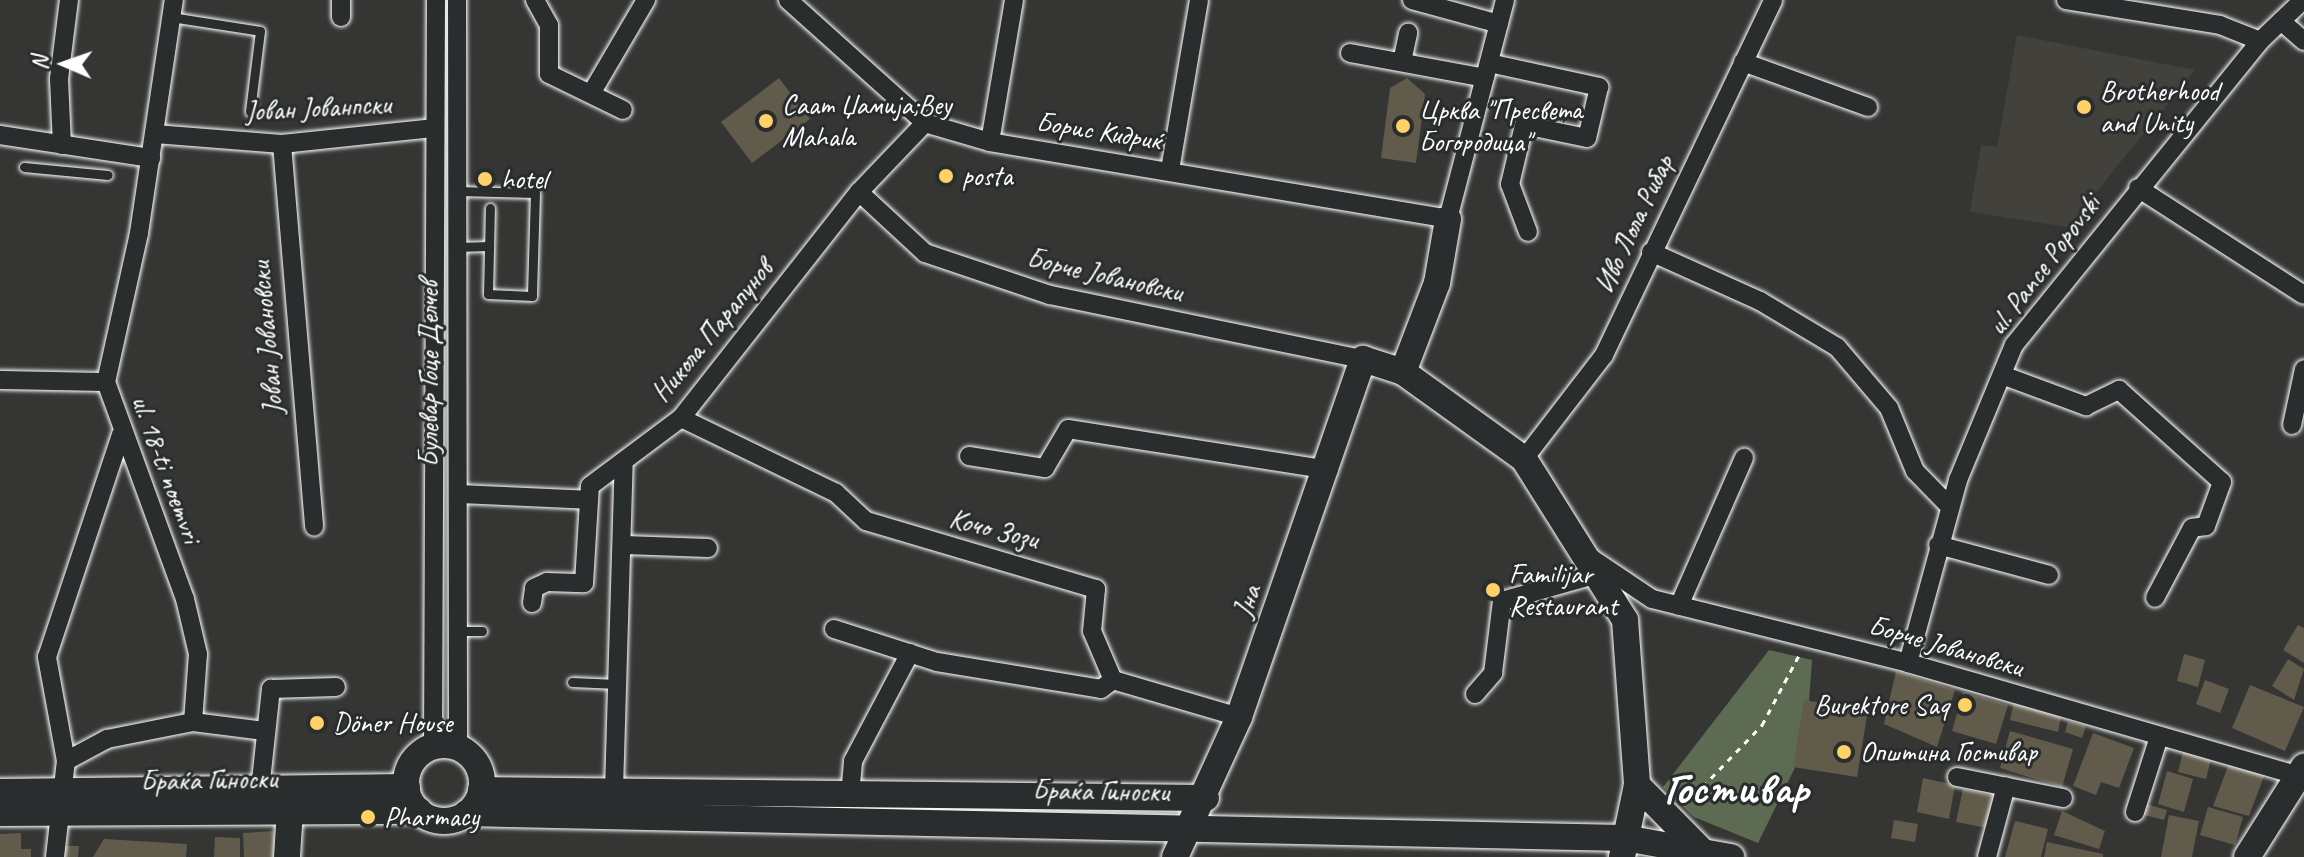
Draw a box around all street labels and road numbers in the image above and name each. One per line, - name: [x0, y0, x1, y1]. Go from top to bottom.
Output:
- street label: Јован Јованпски: [244, 87, 392, 129]
- street label: Борис Кидриќ: [1032, 104, 1166, 158]
- street label: Иво Лола Рибар: [1587, 149, 1681, 299]
- street label: ul. Pance Popovski: [1980, 188, 2108, 342]
- street label: Борче Јовановски: [1024, 241, 1186, 309]
- street label: Никола Парапунов: [644, 253, 780, 409]
- street label: Јован Јовановски: [244, 260, 290, 416]
- street label: Булевар Гоце Делчев: [412, 279, 446, 469]
- street label: ul. 18-ti noemvri: [123, 390, 209, 548]
- street label: Кочо Зози: [945, 501, 1043, 557]
- street label: Јна: [1226, 580, 1268, 622]
- street label: Борче Јовановски: [1865, 608, 2027, 684]
- street label: Браќа Гиноски: [141, 762, 277, 798]
- street label: Браќа Гиноски: [1033, 773, 1169, 809]

